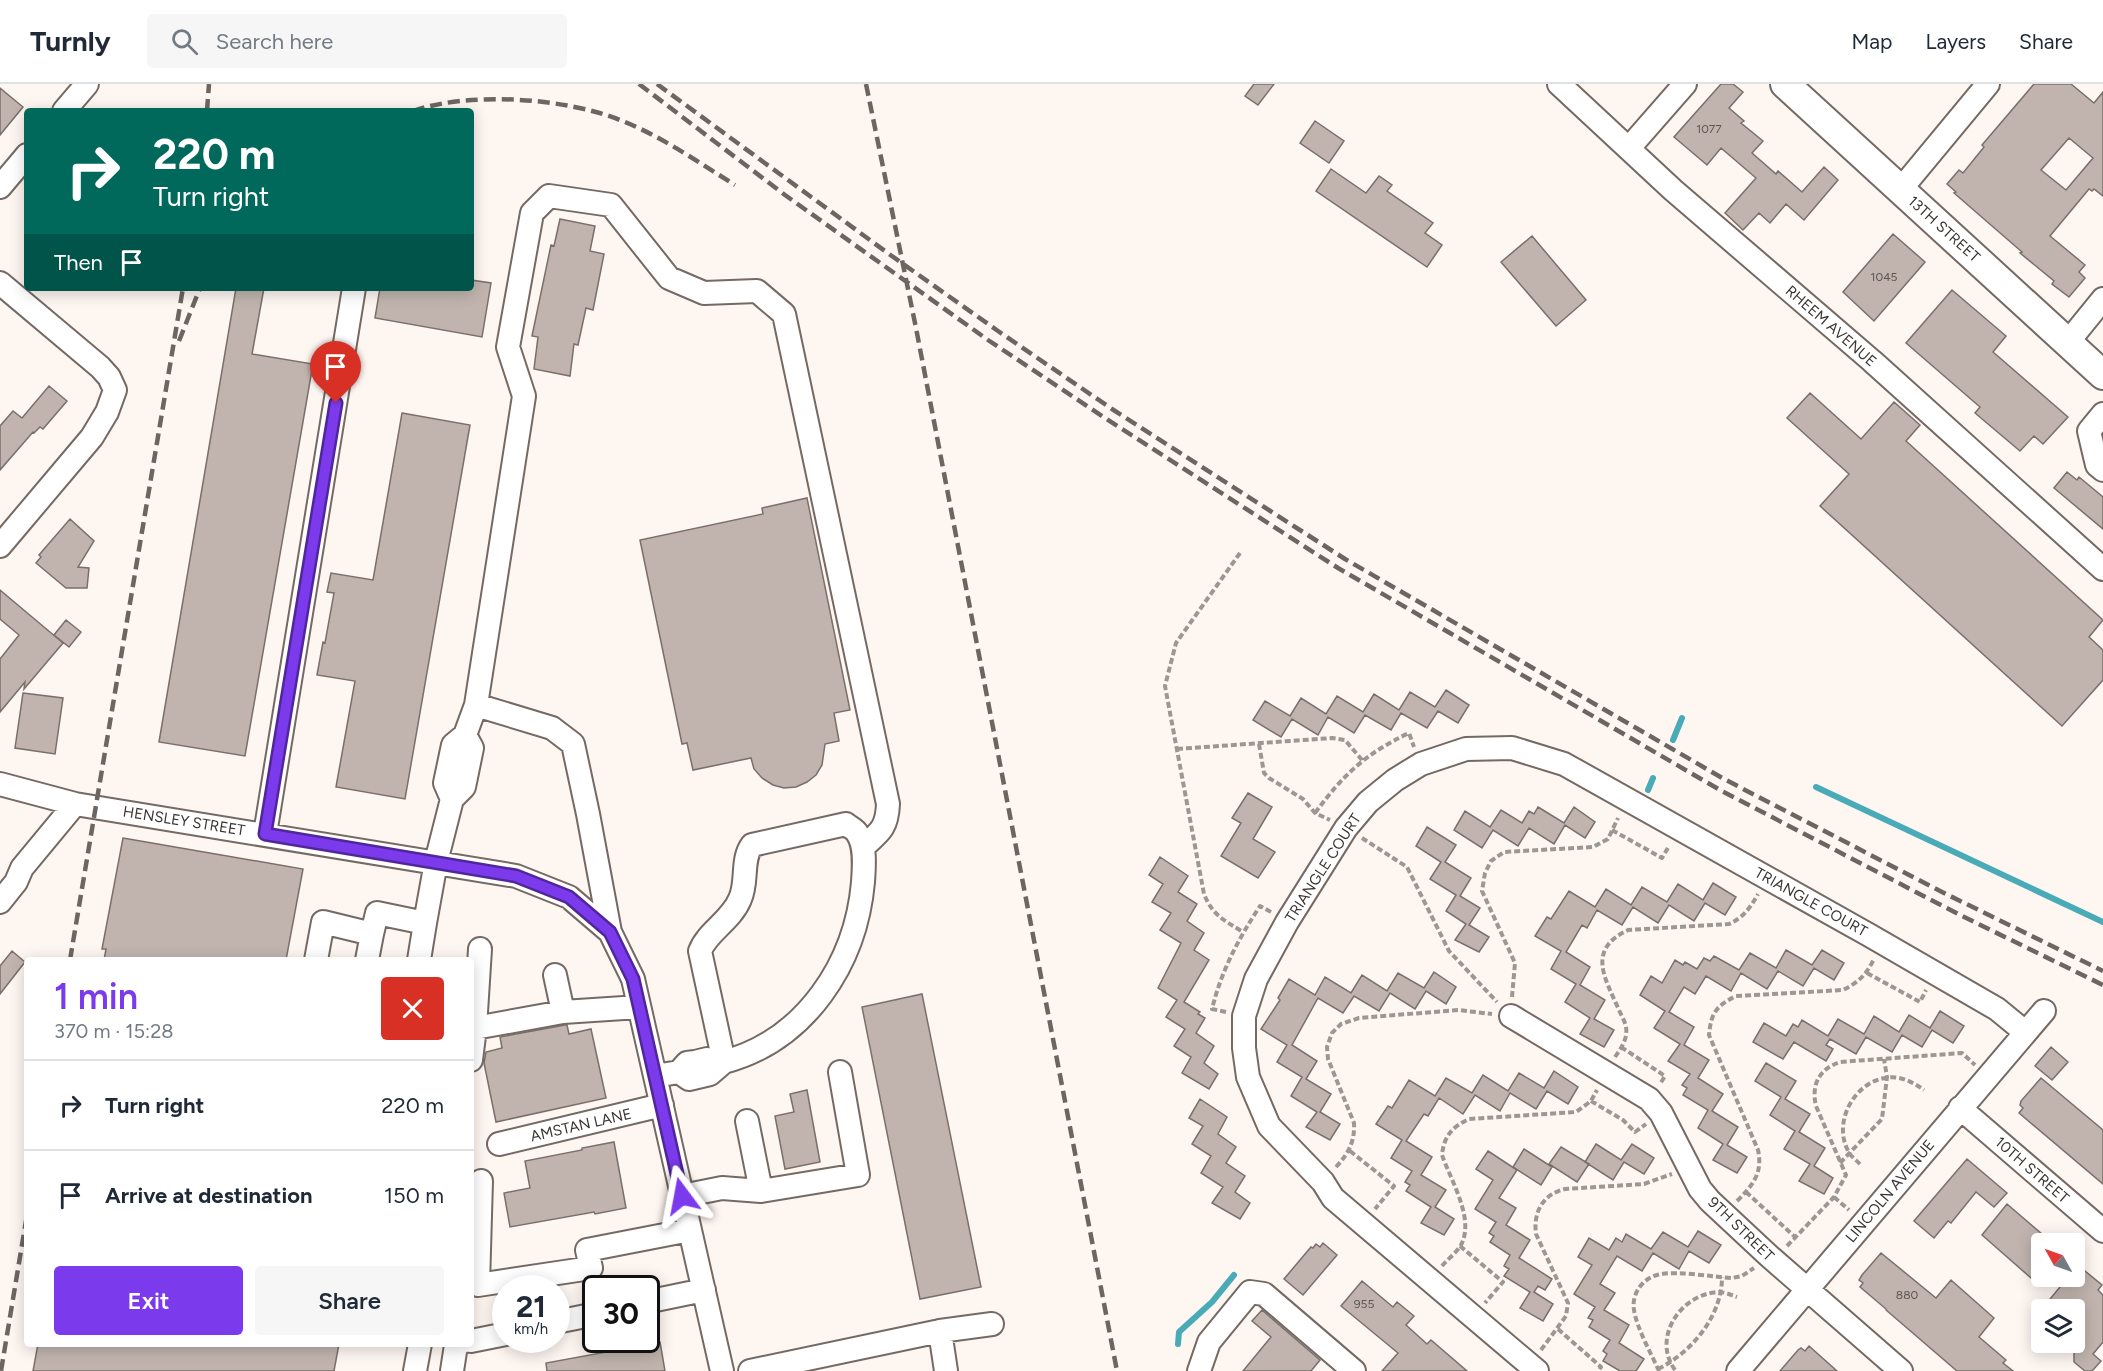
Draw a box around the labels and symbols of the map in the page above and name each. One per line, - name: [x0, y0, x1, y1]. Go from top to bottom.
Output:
- house number: 1077: [1696, 122, 1722, 136]
- street label: 13TH STREET: [1904, 192, 1984, 266]
- house number: 1045: [1870, 270, 1898, 284]
- street label: RHEEM AVENUE: [1782, 282, 1880, 370]
- pin: [310, 341, 361, 403]
- street label: HENSLEY STREET: [122, 802, 247, 840]
- street label: TRIANGLE COURT: [1281, 810, 1365, 926]
- street label: TRIANGLE COURT: [1752, 864, 1871, 941]
- street label: AMSTAN LANE: [529, 1105, 633, 1145]
- street label: 10TH STREET: [1991, 1133, 2073, 1207]
- street label: LINCOLN AVENUE: [1842, 1136, 1938, 1246]
- position arrow: [650, 1164, 714, 1228]
- street label: 9TH STREET: [1704, 1193, 1778, 1265]
- north arrow: [2031, 1233, 2085, 1287]
- speed limit sign: 30: [582, 1275, 660, 1353]
- house number: 880: [1896, 1288, 1919, 1302]
- house number: 955: [1354, 1297, 1374, 1311]

